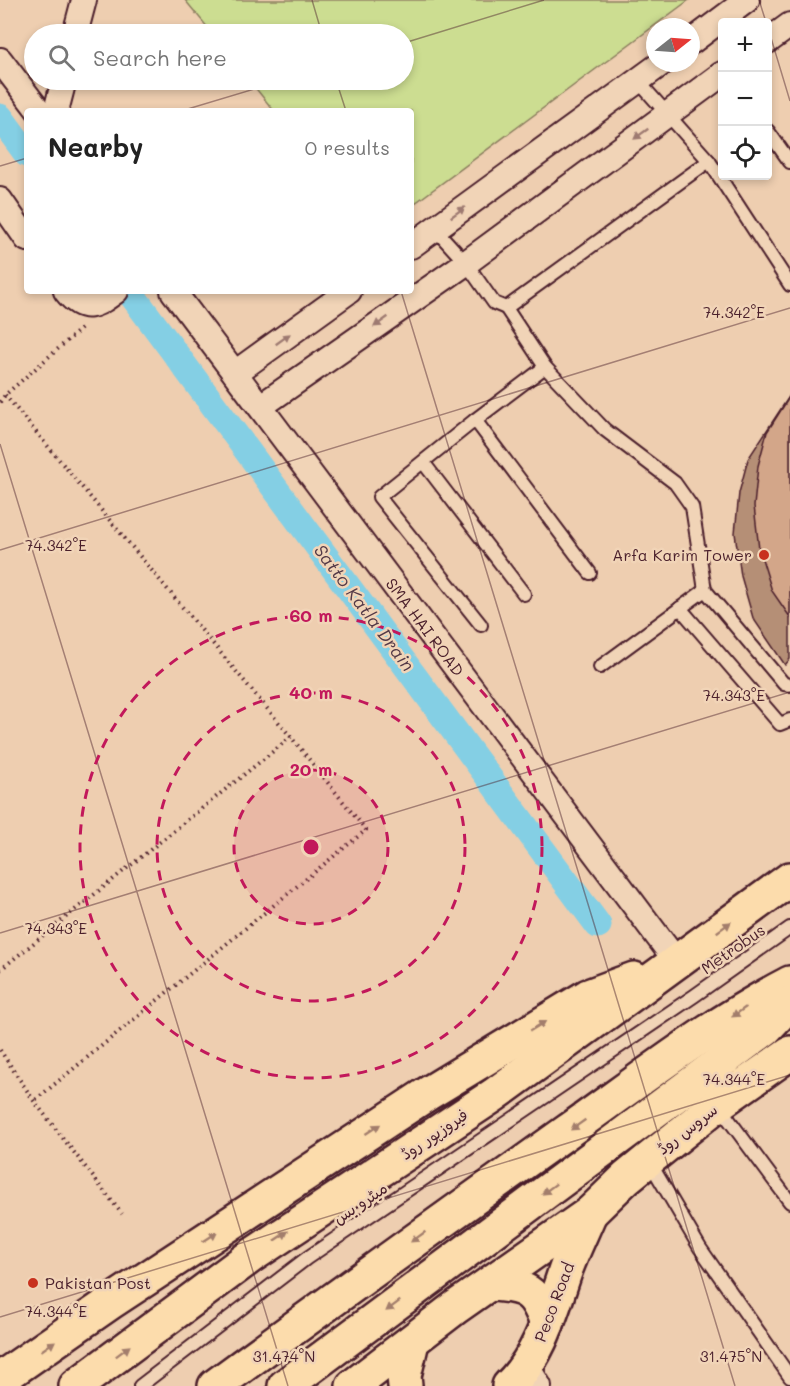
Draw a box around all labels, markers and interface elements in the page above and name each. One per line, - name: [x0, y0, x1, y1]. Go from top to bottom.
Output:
- north arrow: [646, 18, 700, 72]
- map controls: [718, 18, 772, 180]
- button: +: [718, 18, 772, 72]
- search box: [24, 24, 414, 90]
- icon: search: [45, 41, 78, 74]
- text: Search here: [93, 43, 227, 72]
- button: −: [718, 72, 772, 126]
- button: locate: [718, 126, 772, 180]
- one-way arrow: [634, 127, 649, 139]
- text: Nearby: [48, 130, 143, 164]
- text: 0 results: [305, 134, 390, 160]
- one-way arrow: [451, 206, 466, 218]
- text: 74.342°E: [703, 302, 765, 322]
- one-way arrow: [374, 316, 390, 328]
- one-way arrow: [274, 333, 290, 345]
- text: 74.342°E: [25, 535, 87, 555]
- water label: Satto Katla Drain: [309, 539, 421, 676]
- place label: Arfa Karim Tower: [612, 544, 752, 565]
- marker: Arfa Karim Tower: [757, 548, 771, 562]
- street label: SMA HAI ROAD: [382, 573, 469, 680]
- text: 60 m: [289, 603, 333, 627]
- text: 40 m: [289, 680, 333, 704]
- text: 74.343°E: [703, 685, 766, 705]
- text: 20 m: [290, 757, 332, 781]
- centre of rings: [301, 837, 321, 857]
- text: 74.343°E: [25, 918, 88, 938]
- street label: Metrobus: [696, 919, 769, 978]
- one-way arrow: [716, 921, 732, 933]
- one-way arrow: [731, 1006, 747, 1017]
- one-way arrow: [530, 1021, 546, 1032]
- text: 74.344°E: [703, 1069, 766, 1089]
- street label: سروس روڈ: [652, 1098, 721, 1159]
- street label: فیروزپور روڈ: [396, 1103, 472, 1165]
- one-way arrow: [570, 1119, 586, 1131]
- one-way arrow: [364, 1124, 381, 1135]
- street label: میٹرو بس: [328, 1177, 391, 1228]
- one-way arrow: [541, 1183, 557, 1195]
- one-way arrow: [273, 1231, 289, 1242]
- one-way arrow: [411, 1231, 427, 1243]
- one-way arrow: [202, 1232, 218, 1243]
- street label: Peco Road: [529, 1259, 578, 1345]
- place label: Pakistan Post: [45, 1272, 151, 1293]
- marker: Pakistan Post: [26, 1276, 40, 1290]
- one-way arrow: [385, 1299, 400, 1311]
- text: 74.344°E: [25, 1301, 88, 1321]
- one-way arrow: [40, 1341, 56, 1352]
- one-way arrow: [115, 1345, 131, 1357]
- text: 31.474°N: [253, 1346, 315, 1366]
- text: 31.475°N: [700, 1346, 762, 1366]

